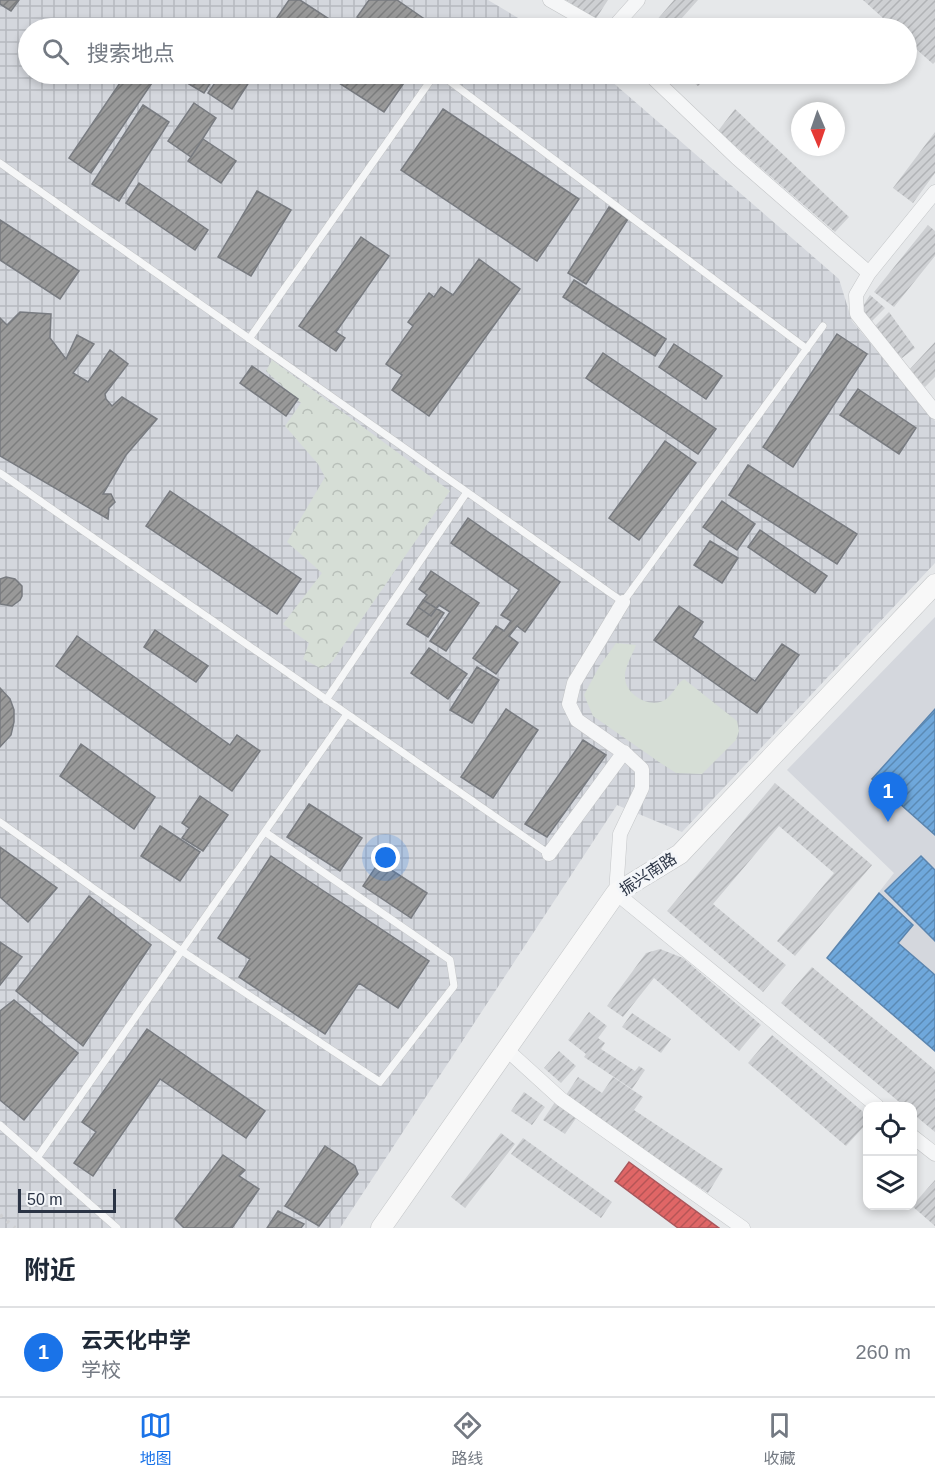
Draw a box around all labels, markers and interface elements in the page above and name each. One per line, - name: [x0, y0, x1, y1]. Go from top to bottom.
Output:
- search box: [18, 18, 917, 84]
- icon: search: [39, 35, 72, 68]
- text: 搜索地点: [87, 41, 175, 66]
- north arrow: [791, 102, 845, 156]
- pin: 1: [868, 772, 908, 822]
- your location: [371, 843, 400, 872]
- street label: 振兴南路: [617, 849, 679, 899]
- map controls: [863, 1102, 917, 1210]
- button: locate: [863, 1102, 917, 1156]
- button: layers: [863, 1156, 917, 1210]
- scale bar: [18, 1186, 116, 1214]
- text: 50 m: [27, 1191, 63, 1208]
- text: 附近: [24, 1255, 76, 1285]
- text: 云天化中学: [81, 1328, 191, 1353]
- text: 1: [38, 1341, 49, 1363]
- text: 260 m: [855, 1341, 911, 1363]
- text: 学校: [81, 1359, 121, 1381]
- tab: 地图: [139, 1409, 172, 1469]
- tab: 路线: [451, 1409, 484, 1469]
- tab: 收藏: [763, 1409, 796, 1469]

